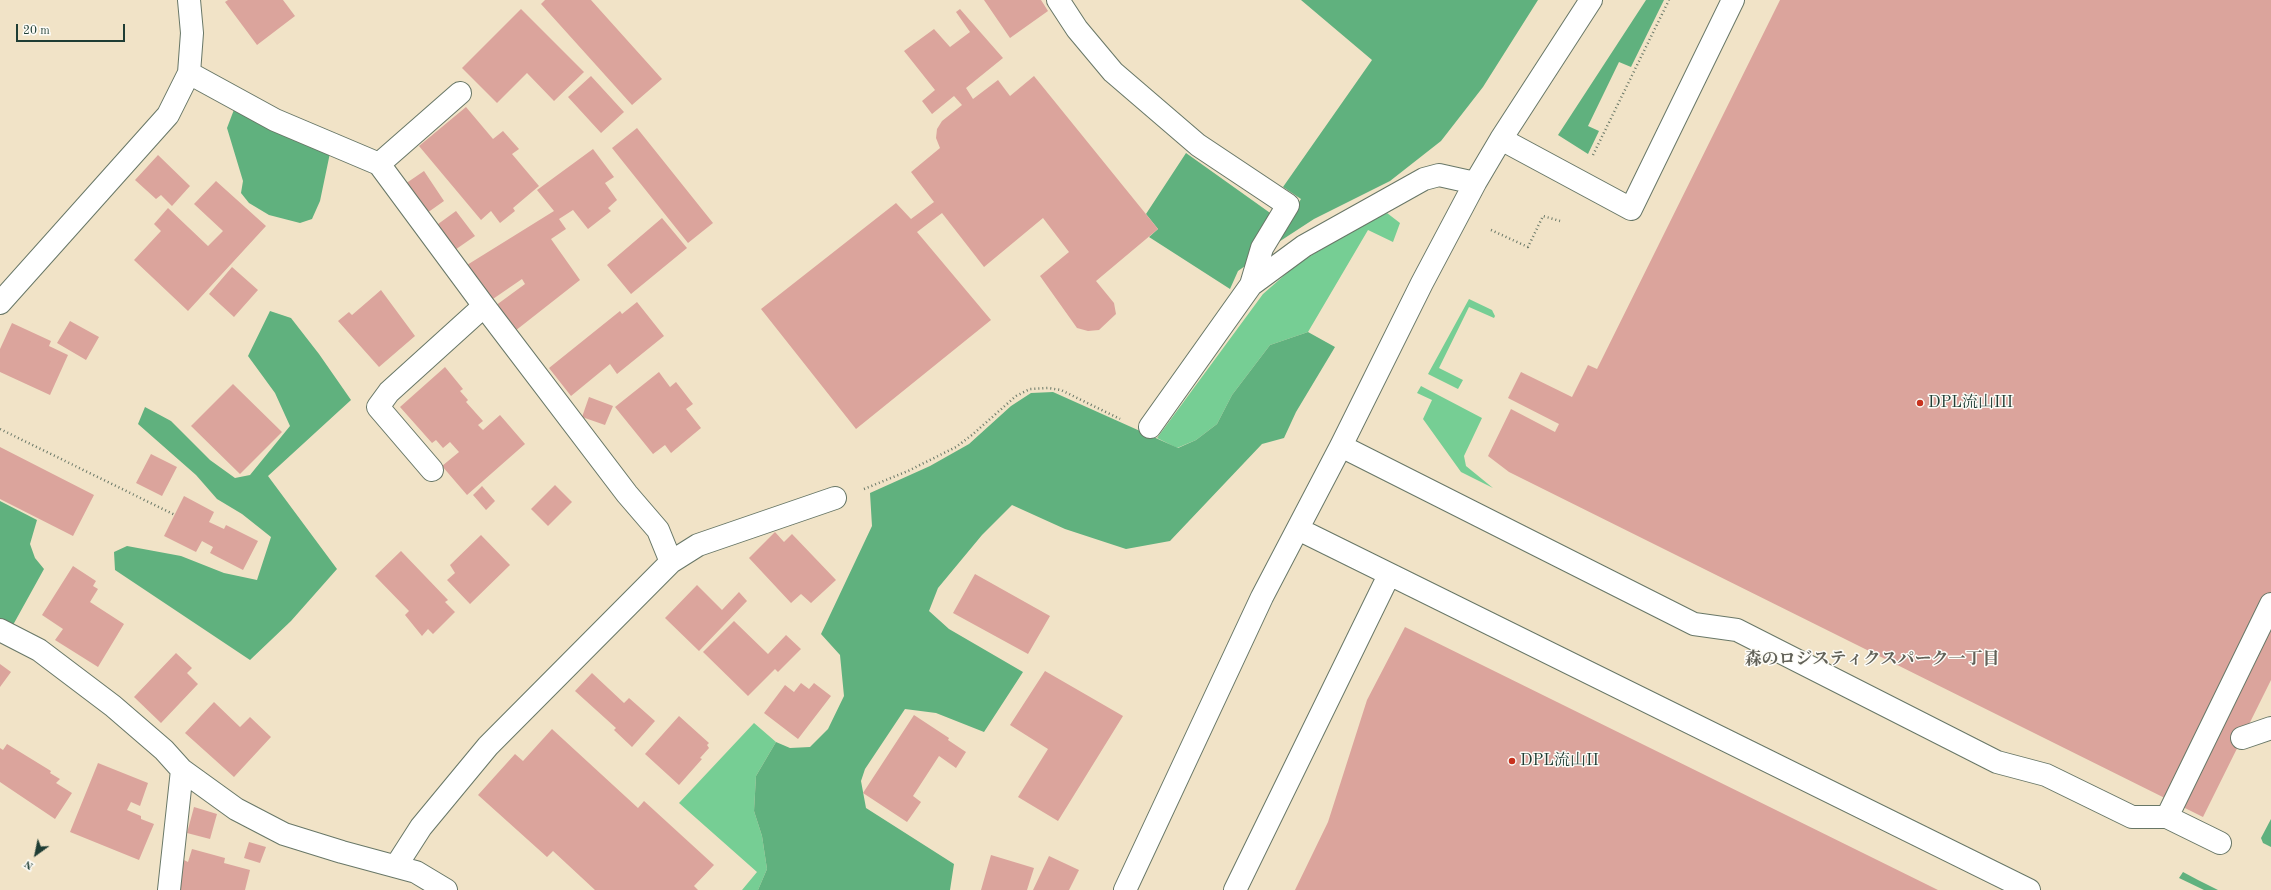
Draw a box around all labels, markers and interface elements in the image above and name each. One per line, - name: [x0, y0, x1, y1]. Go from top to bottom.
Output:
- scale bar: [18, 16, 127, 42]
- text: 20 m: [23, 25, 50, 37]
- place label: DPL流山III: [1928, 393, 2013, 413]
- marker: DPL流山III: [1915, 398, 1925, 408]
- district label: 森のロジスティクスパーク一丁目: [1745, 650, 1999, 670]
- place label: DPL流山II: [1520, 751, 1599, 771]
- marker: DPL流山II: [1507, 756, 1517, 766]
- north arrow: [16, 834, 56, 874]
- text: N: [23, 858, 36, 871]

